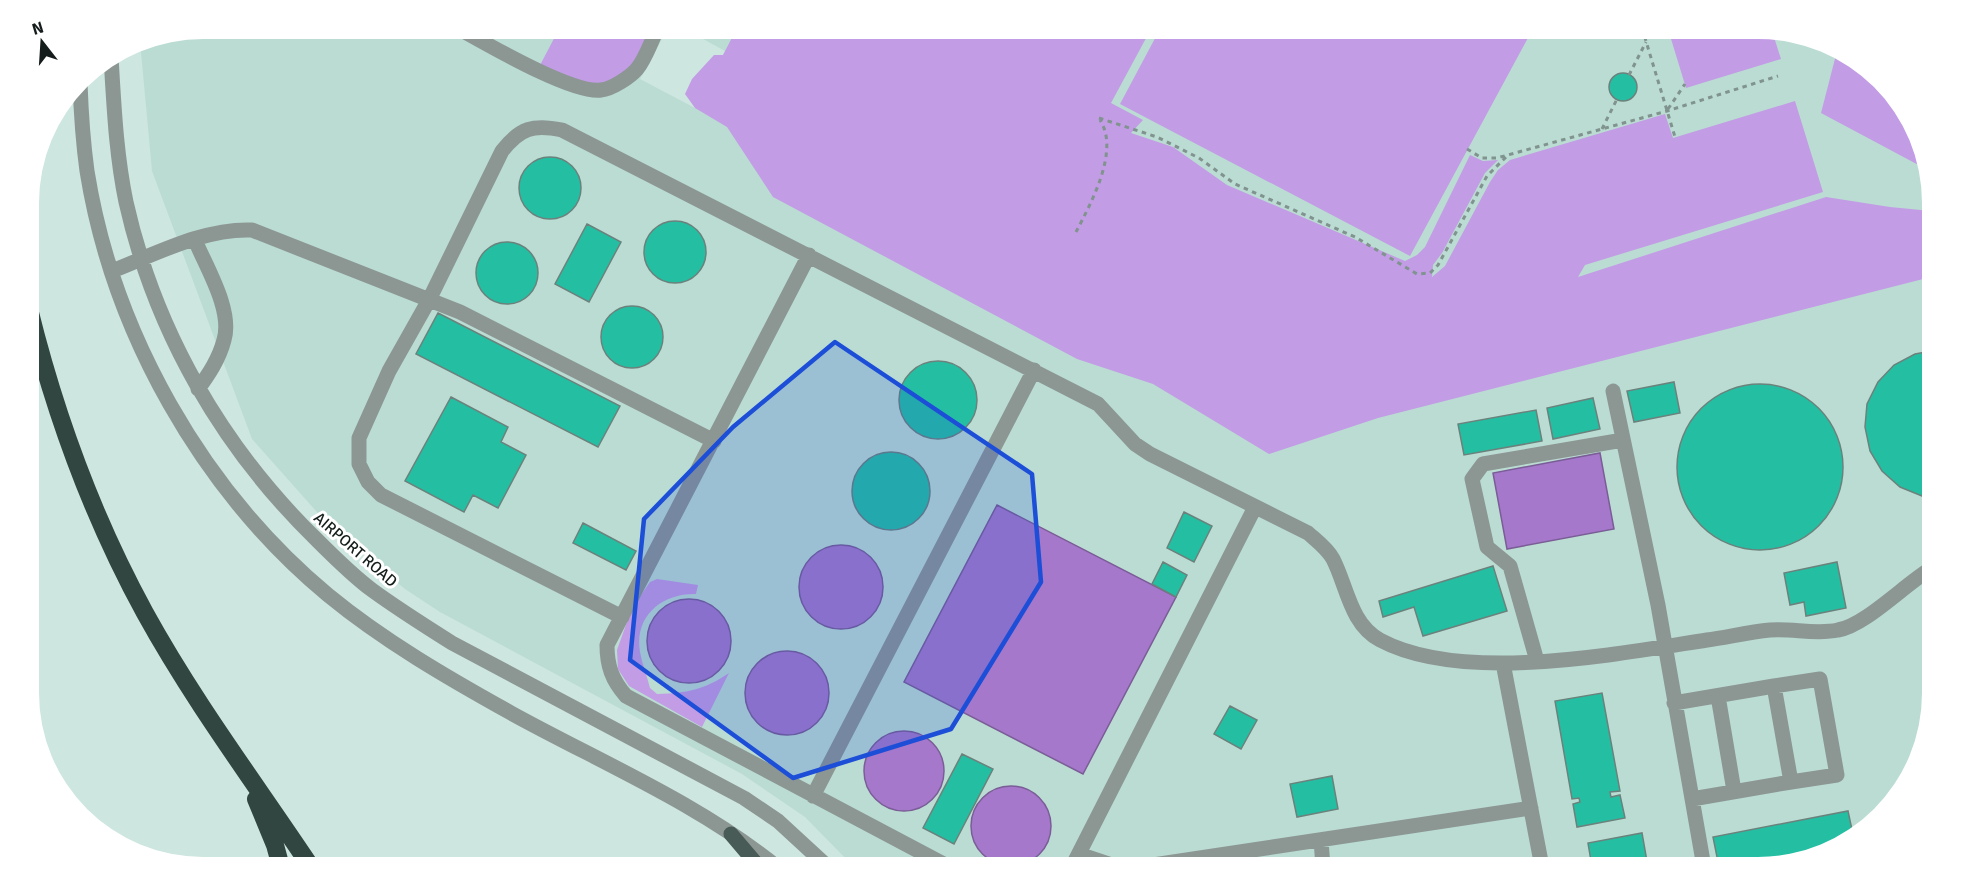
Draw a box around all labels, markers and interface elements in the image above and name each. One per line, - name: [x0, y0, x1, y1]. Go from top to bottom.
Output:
- north arrow: [12, 12, 72, 72]
- text: N: [30, 17, 46, 40]
- street label: AIRPORT ROAD: [309, 508, 401, 592]

